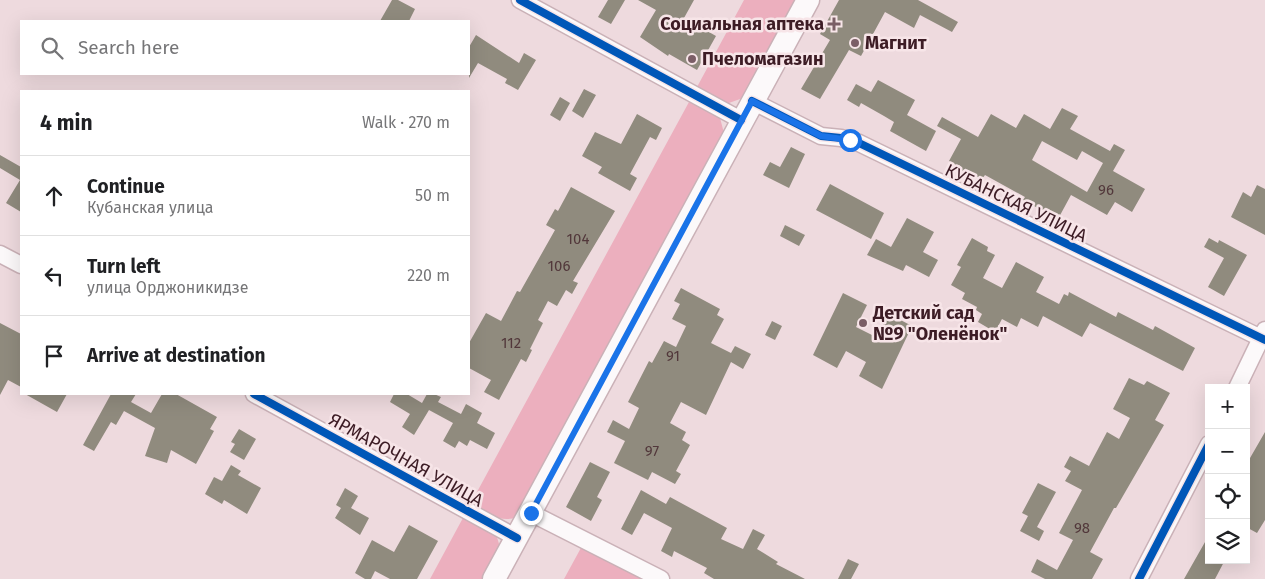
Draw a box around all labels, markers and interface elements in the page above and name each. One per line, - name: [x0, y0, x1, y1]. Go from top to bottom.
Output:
- place label: Социальная аптека: [660, 13, 824, 35]
- marker: Социальная аптека: [828, 18, 840, 30]
- search box: [20, 20, 470, 75]
- place label: Магнит: [865, 32, 927, 54]
- icon: search: [38, 34, 66, 62]
- text: Search here: [78, 36, 179, 59]
- marker: Магнит: [849, 37, 861, 49]
- place label: Пчеломагазин: [702, 48, 823, 70]
- marker: Пчеломагазин: [686, 53, 698, 65]
- text: 4 min: [40, 110, 93, 136]
- text: Walk · 270 m: [362, 113, 450, 132]
- route start: [839, 129, 862, 152]
- street label: КУБАНСКАЯ УЛИЦА: [941, 159, 1091, 247]
- text: Continue: [87, 175, 165, 198]
- house number: 96: [1098, 181, 1114, 199]
- icon: ahead: [40, 182, 68, 210]
- text: 50 m: [415, 186, 450, 205]
- text: Кубанская улица: [87, 198, 214, 217]
- house number: 104: [567, 230, 589, 248]
- text: Turn left: [87, 255, 161, 278]
- house number: 106: [548, 257, 570, 275]
- icon: left: [40, 262, 68, 290]
- text: 220 m: [407, 266, 450, 285]
- text: улица Орджоникидзе: [87, 278, 248, 297]
- place label: Детский сад №9 "Оленёнок": [872, 302, 1007, 345]
- marker: Детский сад №9 "Оленёнок": [857, 317, 869, 329]
- house number: 112: [501, 334, 521, 352]
- icon: arrive: [40, 342, 68, 370]
- text: Arrive at destination: [87, 344, 266, 367]
- house number: 91: [666, 347, 680, 365]
- map controls: [1205, 384, 1250, 564]
- button: +: [1205, 384, 1250, 429]
- street label: ЯРМАРОЧНАЯ УЛИЦА: [325, 408, 488, 512]
- button: −: [1205, 429, 1250, 474]
- house number: 97: [645, 442, 659, 460]
- button: locate: [1205, 474, 1250, 519]
- route end: [520, 502, 543, 525]
- house number: 98: [1074, 519, 1090, 537]
- button: layers: [1205, 519, 1250, 564]

